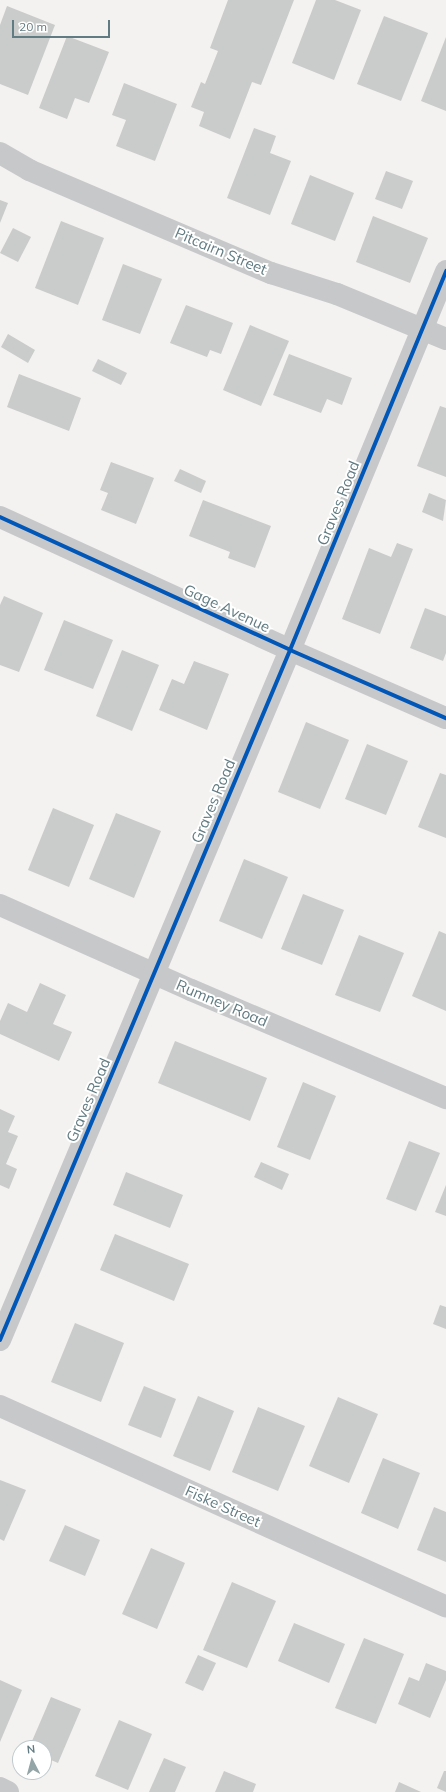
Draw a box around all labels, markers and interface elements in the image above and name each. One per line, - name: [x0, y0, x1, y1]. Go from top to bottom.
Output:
- scale bar: [14, 12, 112, 38]
- text: 20 m: [19, 19, 47, 34]
- street label: Pitcairn Street: [172, 224, 270, 278]
- street label: Graves Road: [313, 458, 363, 548]
- street label: Gage Avenue: [181, 580, 273, 636]
- street label: Graves Road: [187, 756, 239, 846]
- street label: Rumney Road: [174, 976, 270, 1030]
- street label: Graves Road: [62, 1055, 114, 1145]
- street label: Fiske Street: [183, 1481, 263, 1531]
- north arrow: [12, 1740, 52, 1780]
- text: N: [26, 1742, 36, 1756]

